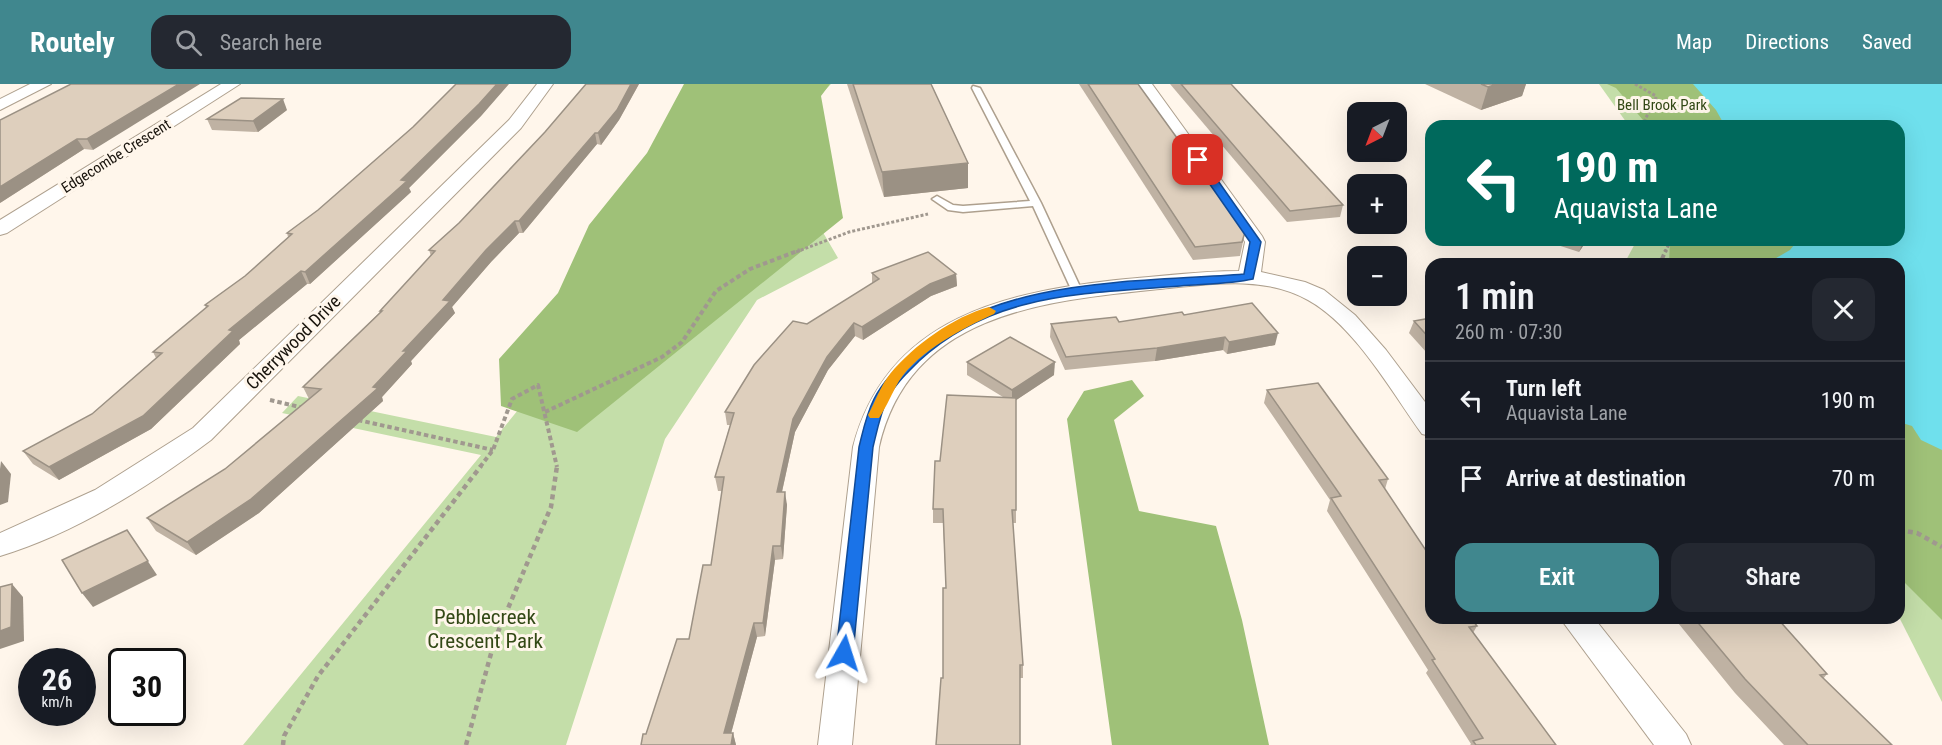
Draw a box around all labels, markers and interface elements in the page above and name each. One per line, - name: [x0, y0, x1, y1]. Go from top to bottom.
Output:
- search box: [151, 15, 571, 69]
- text: Routely: [30, 26, 115, 59]
- icon: search: [172, 26, 205, 59]
- text: Search here: [220, 30, 322, 55]
- text: Map: [1676, 30, 1712, 54]
- text: Directions: [1745, 30, 1829, 54]
- text: Saved: [1862, 30, 1912, 54]
- park label: Bell Brook Park: [1617, 96, 1707, 114]
- north arrow: [1347, 102, 1407, 162]
- map controls: [1347, 102, 1407, 306]
- street label: Edgecombe Crescent: [58, 115, 174, 197]
- pin: [1172, 134, 1223, 185]
- icon: arrive: [1181, 143, 1214, 176]
- text: 190 m: [1554, 143, 1659, 192]
- icon: left: [1455, 144, 1533, 222]
- button: +: [1347, 174, 1407, 234]
- text: Aquavista Lane: [1554, 193, 1718, 225]
- button: −: [1347, 246, 1407, 306]
- text: 1 min: [1455, 276, 1535, 318]
- button: close: [1812, 278, 1875, 341]
- street label: Cherrywood Drive: [241, 290, 345, 394]
- text: 260 m · 07:30: [1455, 320, 1562, 344]
- text: Turn left: [1506, 376, 1581, 401]
- icon: left: [1455, 384, 1488, 417]
- text: 190 m: [1821, 388, 1875, 413]
- text: Aquavista Lane: [1506, 401, 1627, 425]
- icon: arrive: [1455, 462, 1488, 495]
- text: Arrive at destination: [1506, 466, 1686, 491]
- text: 70 m: [1832, 466, 1875, 491]
- button: Exit: [1455, 543, 1659, 612]
- button: Share: [1671, 543, 1875, 612]
- park label: Pebblecreek Crescent Park: [427, 605, 543, 653]
- position arrow: [812, 621, 876, 685]
- speed limit sign: 30: [108, 648, 186, 726]
- text: 26: [42, 662, 72, 697]
- text: km/h: [42, 693, 72, 711]

